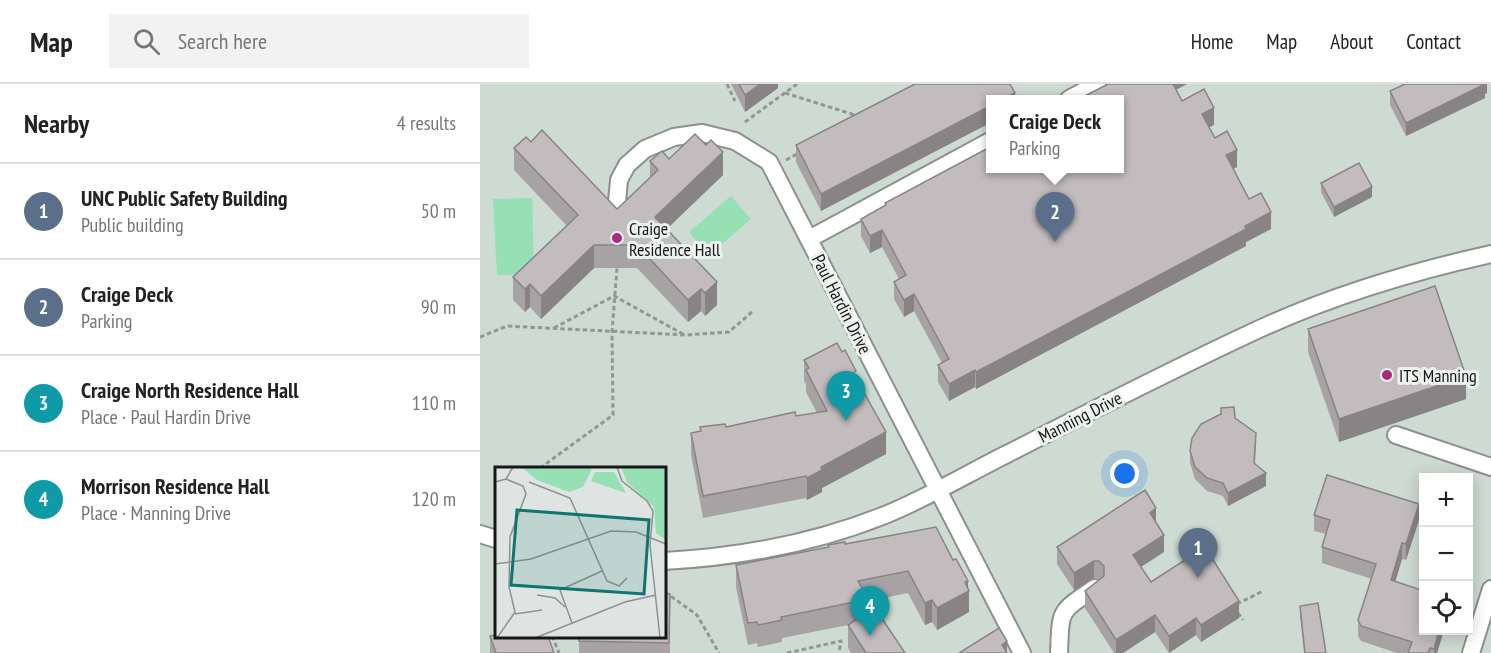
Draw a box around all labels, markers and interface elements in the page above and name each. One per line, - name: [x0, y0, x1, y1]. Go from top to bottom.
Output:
- search box: [109, 14, 529, 68]
- text: Map: [30, 23, 73, 60]
- icon: search: [130, 25, 163, 58]
- text: Search here: [178, 27, 267, 55]
- text: Home: [1191, 28, 1233, 55]
- text: Map: [1266, 28, 1297, 55]
- text: About: [1330, 28, 1373, 55]
- text: Contact: [1406, 28, 1461, 55]
- popup: [986, 95, 1124, 173]
- text: Nearby: [24, 107, 89, 140]
- text: Craige Deck: [1009, 107, 1101, 135]
- text: 4 results: [397, 110, 456, 136]
- text: Parking: [1009, 135, 1060, 161]
- text: UNC Public Safety Building: [81, 184, 288, 212]
- pin: 2: [1036, 192, 1074, 242]
- text: 1: [39, 198, 48, 224]
- text: 50 m: [421, 198, 456, 224]
- text: Public building: [81, 212, 184, 238]
- place label: Craige Residence Hall: [629, 217, 721, 261]
- marker: Craige Residence Hall: [610, 231, 624, 245]
- street label: Paul Hardin Drive: [807, 250, 877, 358]
- text: Craige Deck: [81, 280, 173, 308]
- text: 2: [39, 294, 48, 320]
- text: 90 m: [421, 294, 456, 320]
- text: Parking: [81, 308, 132, 334]
- place label: ITS Manning: [1399, 364, 1477, 387]
- marker: ITS Manning: [1380, 368, 1394, 382]
- pin: 3: [826, 372, 866, 421]
- text: Craige North Residence Hall: [81, 376, 299, 404]
- street label: Manning Drive: [1034, 386, 1126, 448]
- text: 3: [39, 390, 48, 416]
- text: 110 m: [412, 390, 456, 416]
- text: Place · Paul Hardin Drive: [81, 404, 251, 430]
- your location: [1110, 459, 1139, 488]
- inset map: [495, 467, 666, 638]
- text: Morrison Residence Hall: [81, 472, 269, 500]
- map controls: [1419, 473, 1473, 635]
- button: +: [1419, 473, 1473, 527]
- text: 4: [39, 486, 48, 512]
- text: 120 m: [412, 486, 456, 512]
- text: Place · Manning Drive: [81, 500, 231, 526]
- button: −: [1419, 527, 1473, 581]
- pin: 1: [1178, 528, 1218, 578]
- button: locate: [1419, 581, 1473, 635]
- pin: 4: [850, 586, 890, 636]

